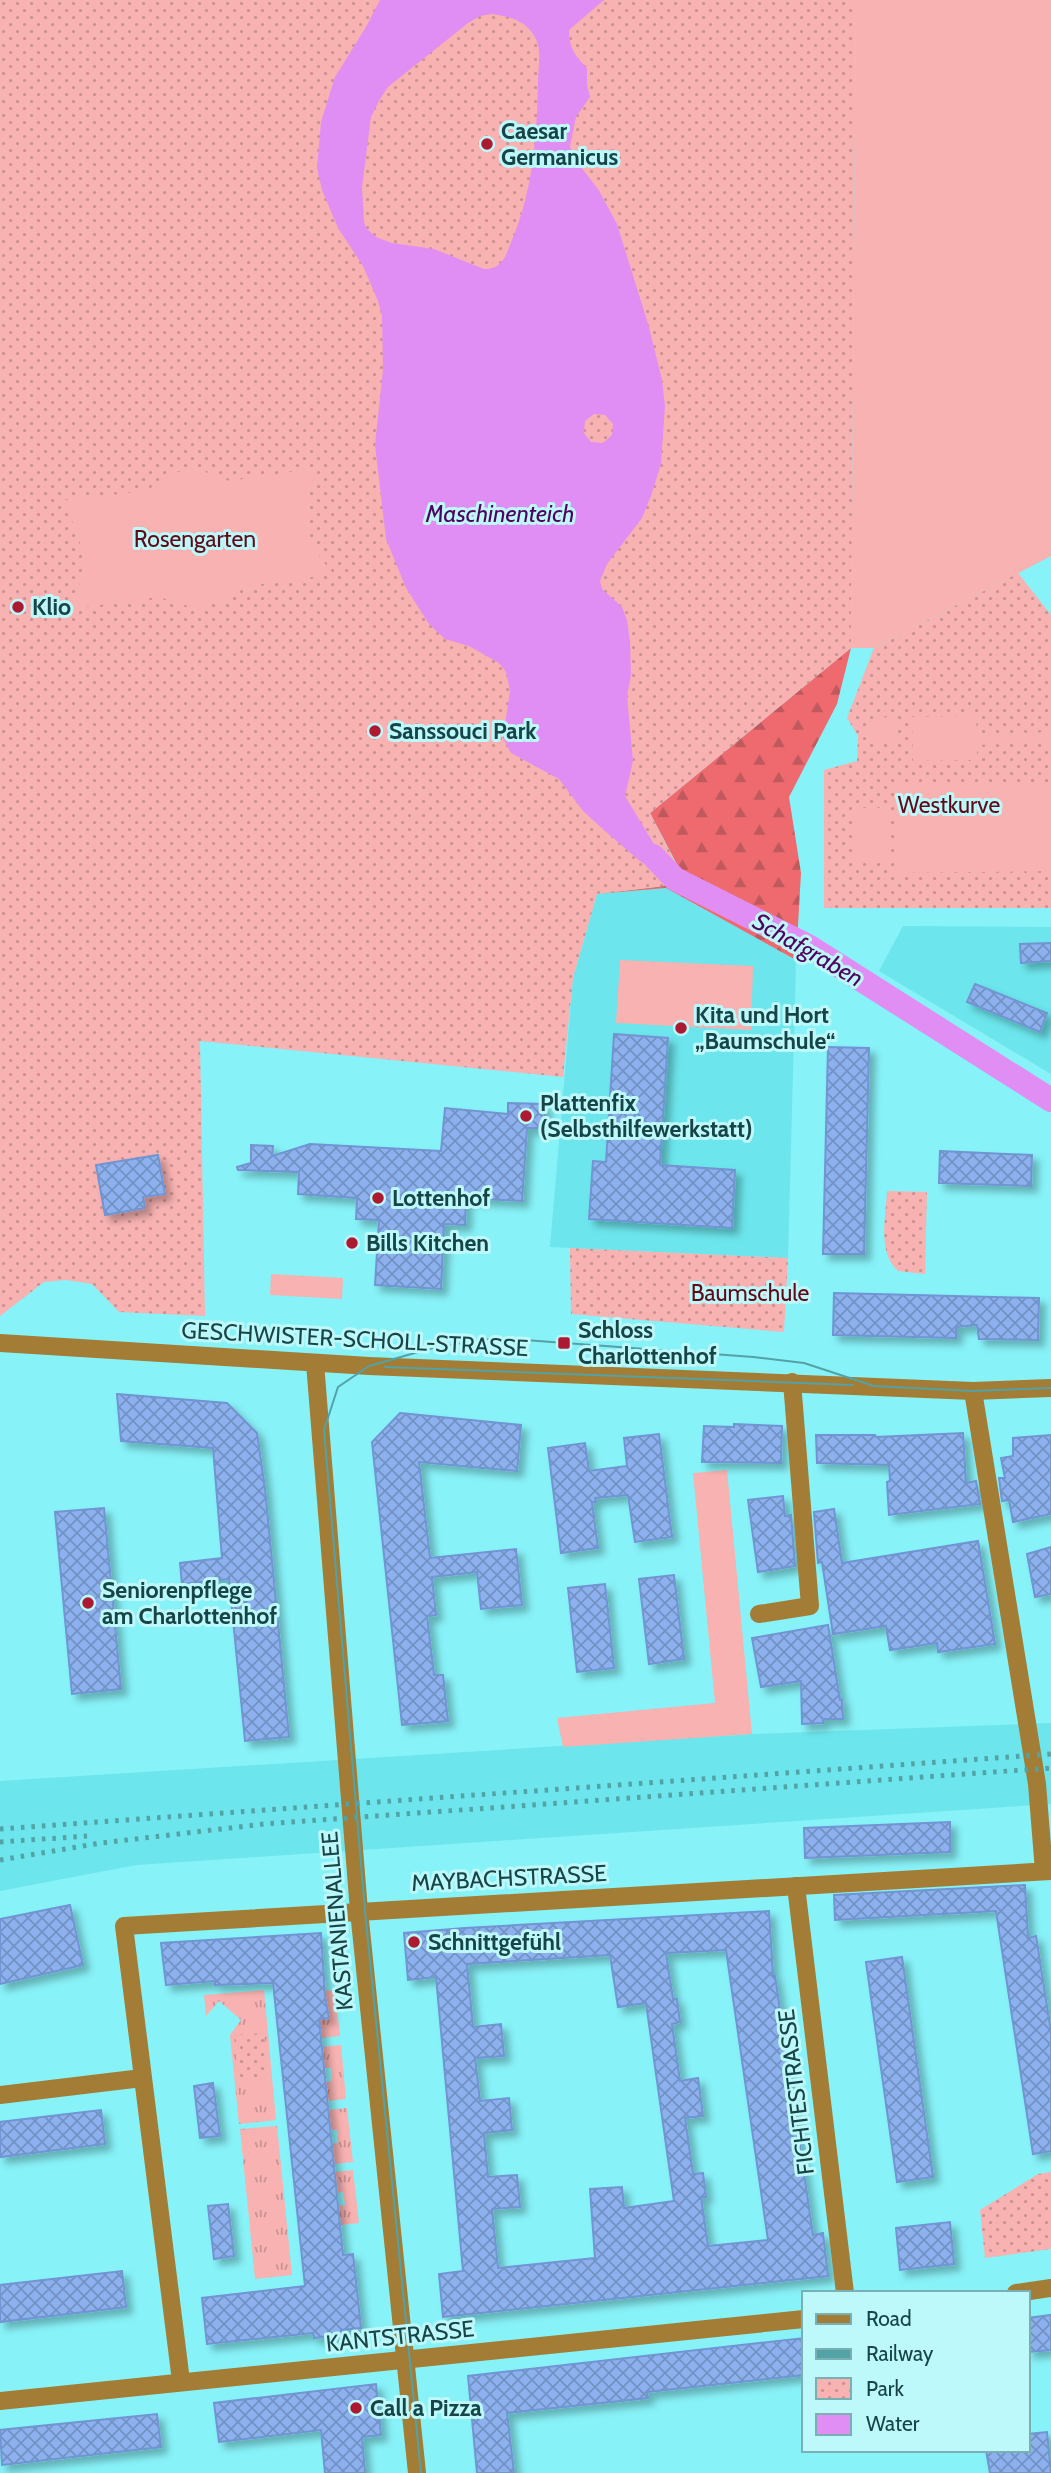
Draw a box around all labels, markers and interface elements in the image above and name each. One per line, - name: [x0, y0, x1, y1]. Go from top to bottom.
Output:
- place label: Caesar Germanicus: [501, 117, 618, 171]
- marker: Caesar Germanicus: [479, 136, 495, 152]
- water label: Maschinenteich: [425, 499, 574, 528]
- park label: Rosengarten: [134, 525, 256, 553]
- place label: Klio: [32, 593, 71, 621]
- marker: Klio: [10, 599, 26, 615]
- place label: Sanssouci Park: [389, 717, 537, 745]
- marker: Sanssouci Park: [367, 723, 383, 739]
- park label: Westkurve: [898, 791, 1000, 819]
- water label: Schafgraben: [748, 906, 868, 993]
- place label: Kita und Hort „Baumschule“: [695, 1001, 835, 1055]
- marker: Kita und Hort „Baumschule“: [673, 1020, 689, 1036]
- place label: Plattenfix (Selbsthilfewerkstatt): [540, 1089, 752, 1143]
- marker: Plattenfix (Selbsthilfewerkstatt): [518, 1108, 534, 1124]
- place label: Lottenhof: [392, 1184, 490, 1212]
- marker: Lottenhof: [370, 1190, 386, 1206]
- place label: Bills Kitchen: [366, 1229, 489, 1257]
- marker: Bills Kitchen: [344, 1235, 360, 1251]
- park label: Baumschule: [691, 1279, 809, 1307]
- street label: GESCHWISTER-SCHOLL-STRASSE: [181, 1316, 529, 1362]
- place label: Schloss Charlottenhof: [578, 1316, 717, 1370]
- marker: Schloss Charlottenhof: [556, 1335, 572, 1351]
- place label: Seniorenpflege am Charlottenhof: [102, 1576, 277, 1630]
- marker: Seniorenpflege am Charlottenhof: [80, 1595, 96, 1611]
- street label: KASTANIENALLEE: [315, 1830, 359, 2012]
- street label: MAYBACHSTRASSE: [410, 1859, 608, 1897]
- place label: Schnittgefühl: [428, 1928, 561, 1956]
- marker: Schnittgefühl: [406, 1934, 422, 1950]
- street label: FICHTESTRASSE: [772, 2008, 820, 2176]
- legend: [802, 2291, 1030, 2452]
- text: Road: [866, 2306, 912, 2331]
- street label: KANTSTRASSE: [324, 2314, 476, 2358]
- text: Railway: [866, 2341, 934, 2366]
- text: Park: [866, 2376, 904, 2401]
- place label: Call a Pizza: [370, 2394, 482, 2422]
- marker: Call a Pizza: [348, 2400, 364, 2416]
- text: Water: [866, 2411, 920, 2436]

